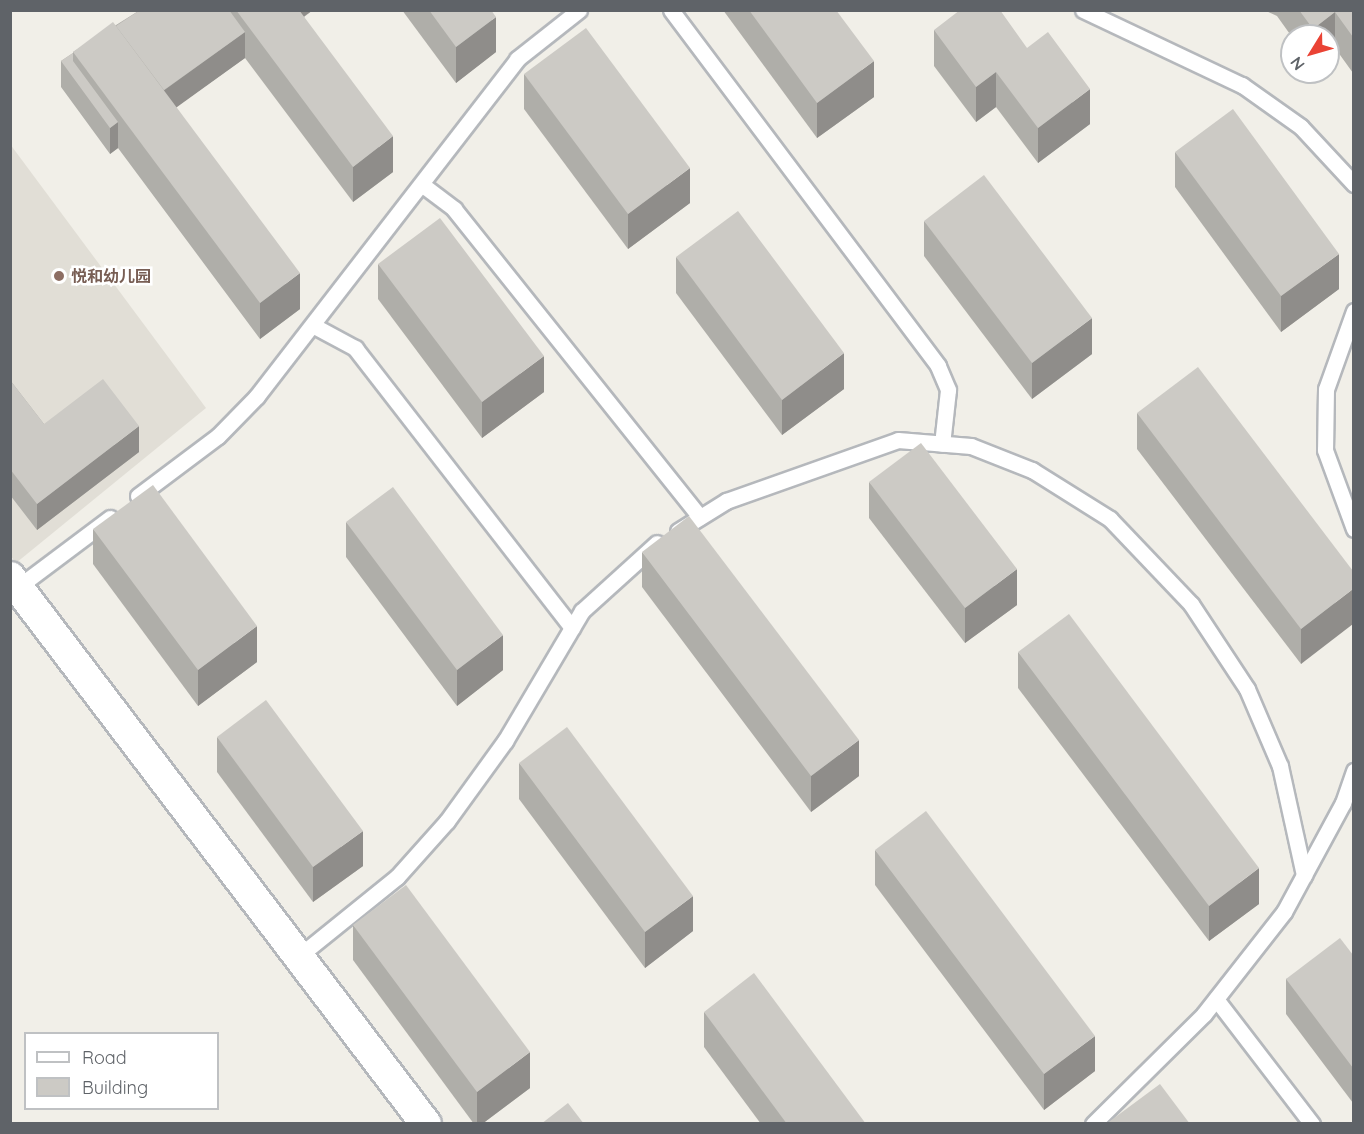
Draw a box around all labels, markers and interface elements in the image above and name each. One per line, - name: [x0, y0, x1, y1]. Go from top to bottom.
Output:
- north arrow: [1280, 24, 1340, 84]
- text: N: [1286, 53, 1309, 74]
- place label: 悦和幼儿园: [71, 266, 151, 286]
- marker: 悦和幼儿园: [52, 269, 66, 283]
- legend: [24, 1032, 219, 1110]
- text: Road: [82, 1046, 127, 1069]
- text: Building: [82, 1076, 148, 1099]

